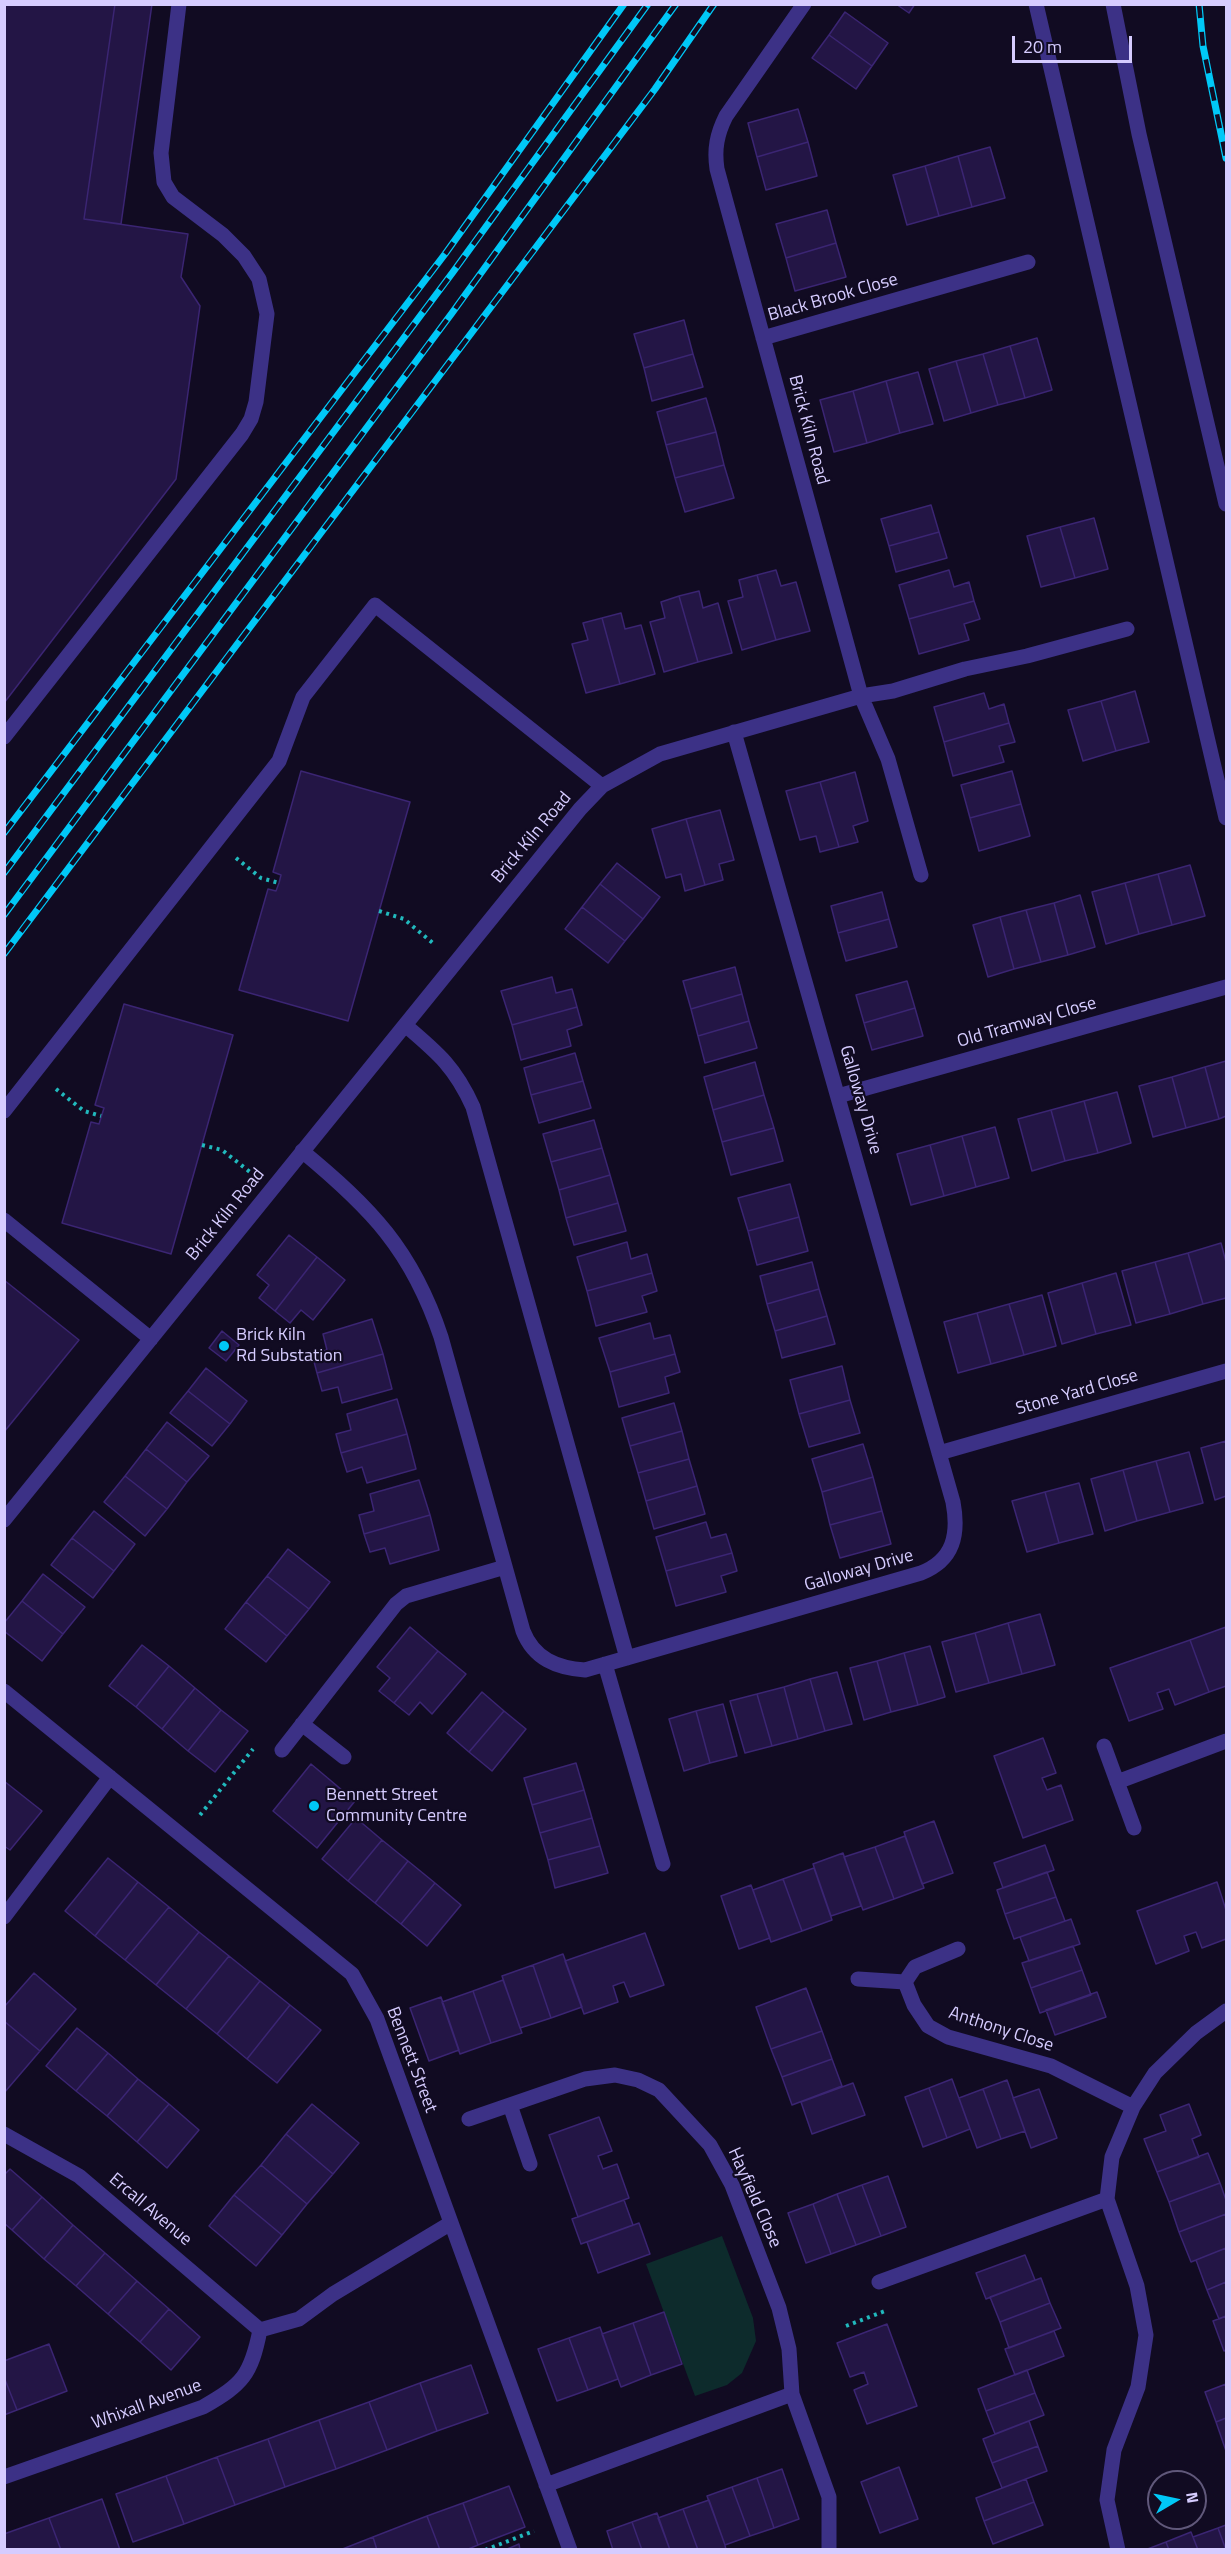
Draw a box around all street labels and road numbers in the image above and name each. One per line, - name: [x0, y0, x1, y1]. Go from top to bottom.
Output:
- street label: Black Brook Close: [765, 269, 901, 327]
- street label: Brick Kiln Road: [783, 373, 833, 487]
- street label: Brick Kiln Road: [488, 788, 576, 888]
- street label: Old Tramway Close: [955, 993, 1099, 1053]
- street label: Galloway Drive: [834, 1043, 886, 1157]
- street label: Brick Kiln Road: [182, 1164, 270, 1266]
- street label: Stone Yard Close: [1013, 1365, 1141, 1421]
- street label: Galloway Drive: [802, 1545, 916, 1597]
- street label: Anthony Close: [946, 2003, 1056, 2057]
- street label: Bennett Street: [381, 2004, 441, 2116]
- street label: Hayfield Close: [722, 2145, 786, 2251]
- street label: Ercall Avenue: [104, 2169, 196, 2251]
- street label: Whixall Avenue: [89, 2375, 205, 2435]

